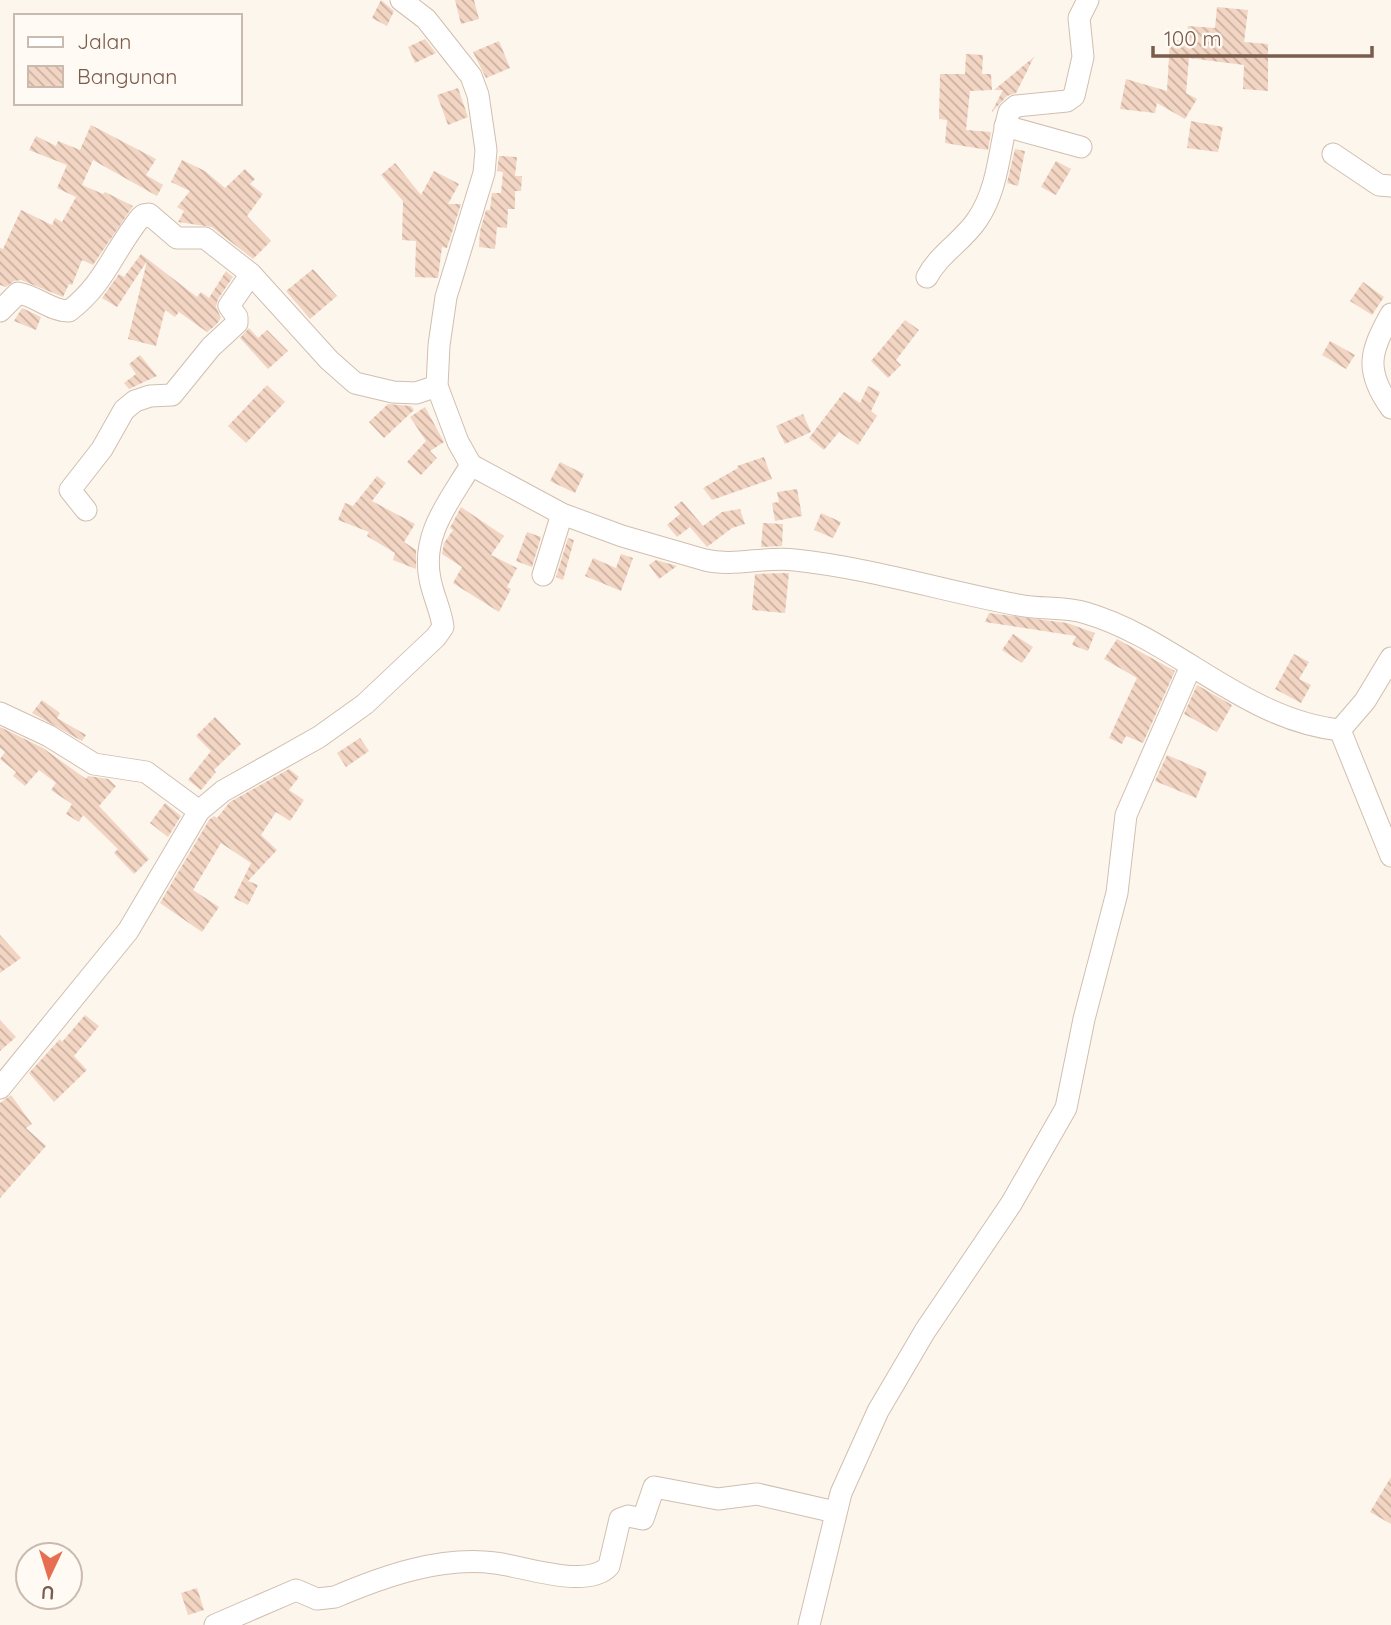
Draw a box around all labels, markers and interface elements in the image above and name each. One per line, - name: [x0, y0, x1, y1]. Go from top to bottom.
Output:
- legend: [14, 14, 242, 105]
- scale bar: [1153, 14, 1372, 58]
- text: 100 m: [1164, 25, 1222, 51]
- text: Jalan: [77, 28, 131, 54]
- text: Bangunan: [77, 63, 177, 89]
- north arrow: [14, 1541, 84, 1611]
- text: U: [40, 1581, 55, 1605]

